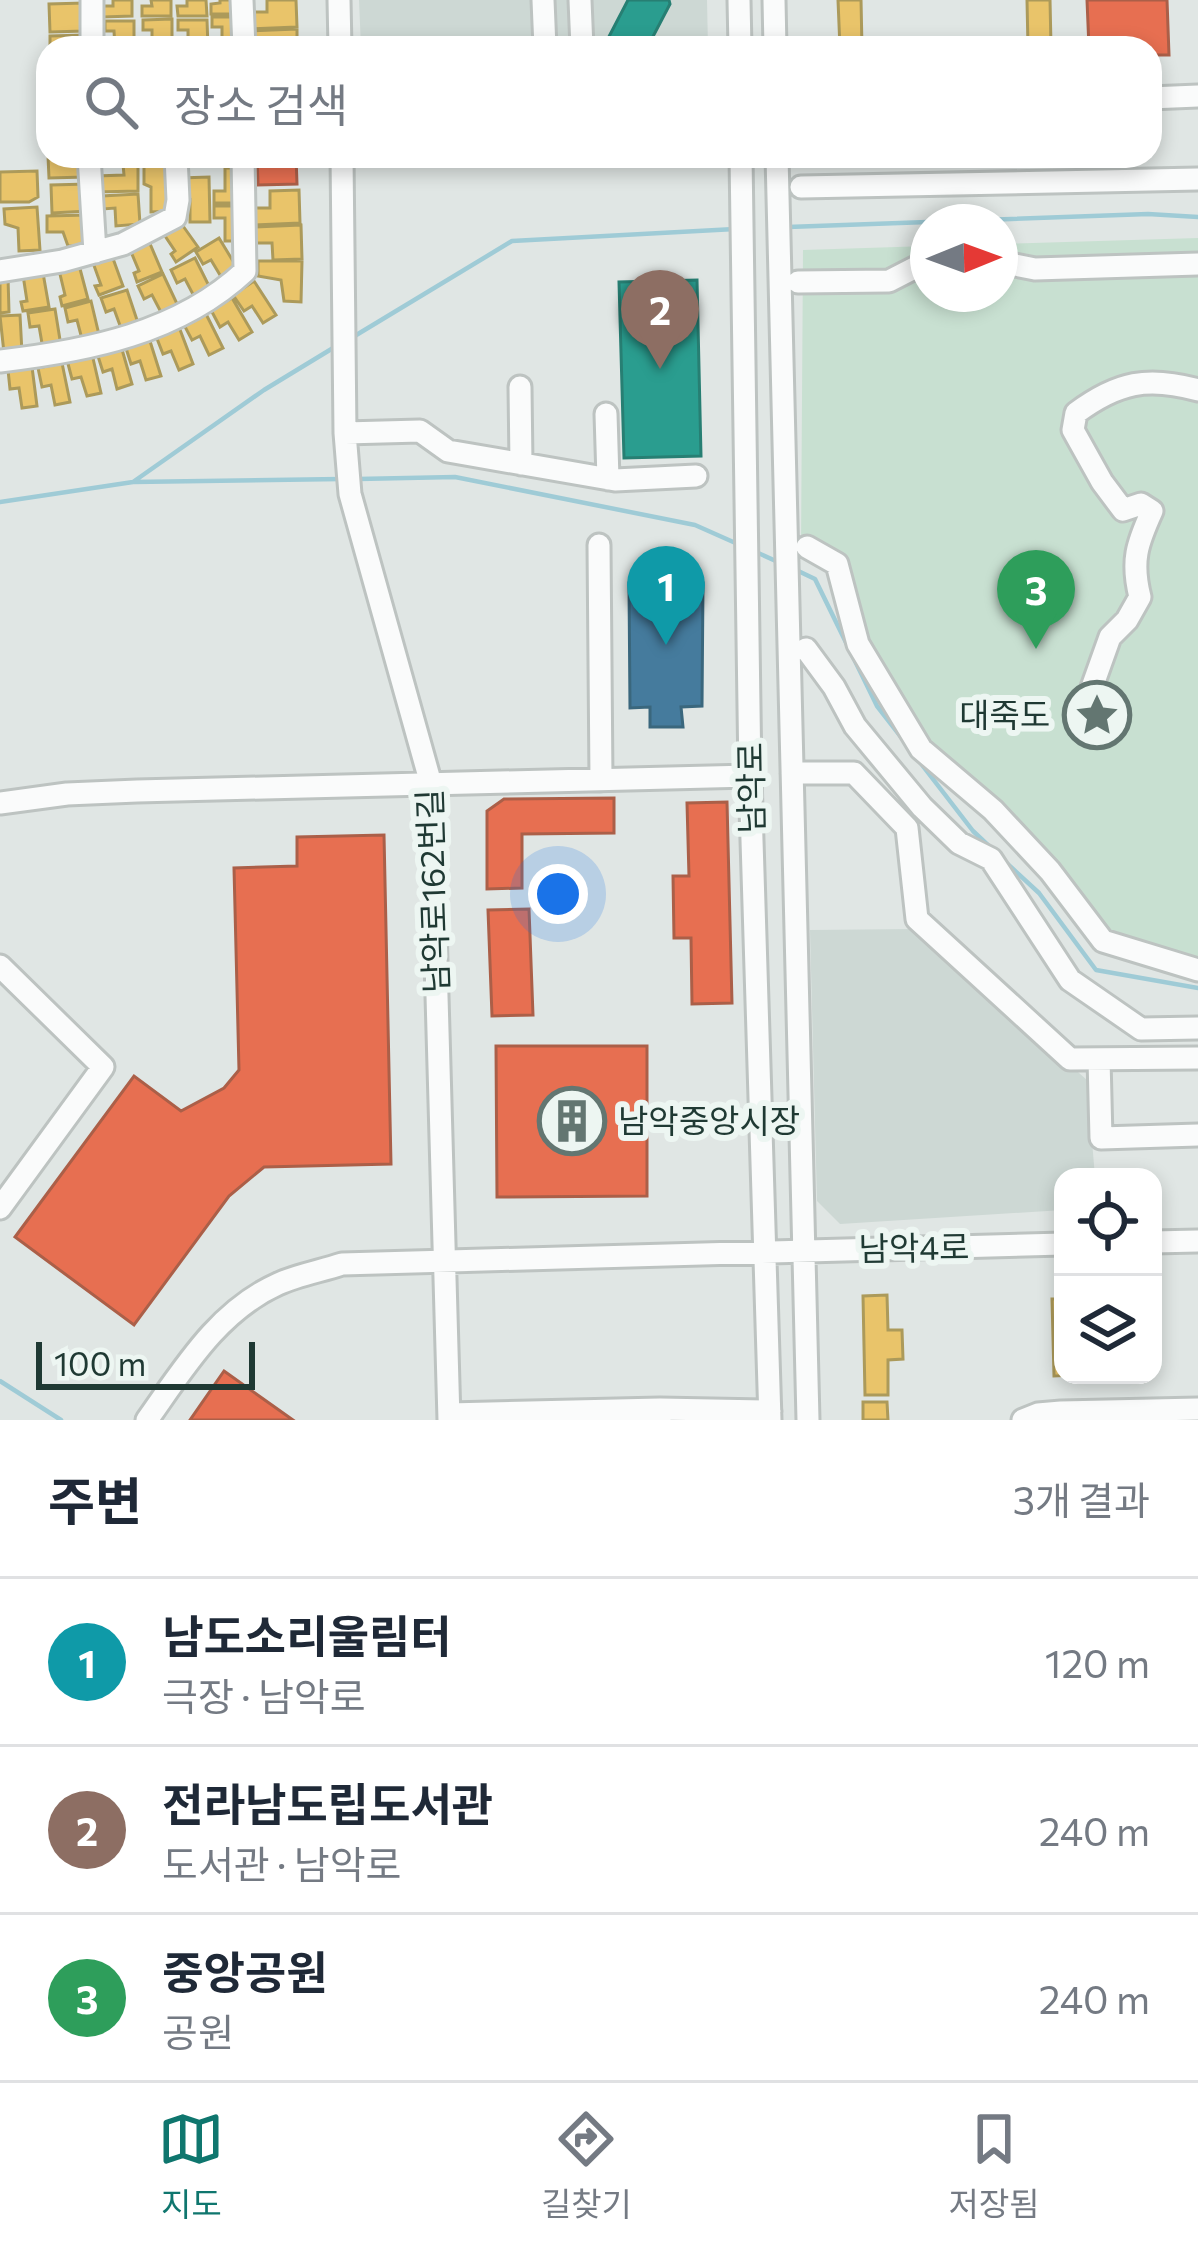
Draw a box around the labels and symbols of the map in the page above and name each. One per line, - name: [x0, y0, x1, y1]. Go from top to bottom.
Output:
- north arrow: [910, 204, 1018, 312]
- pin: 2: [621, 270, 699, 369]
- pin: 1: [627, 546, 705, 645]
- pin: 3: [997, 550, 1075, 649]
- place icon: 대죽도: [1062, 680, 1132, 750]
- place label: 대죽도: [959, 693, 1050, 734]
- street label: 남악로: [728, 742, 771, 834]
- street label: 남악로162번길: [407, 788, 456, 994]
- your location: [528, 864, 588, 924]
- building icon: 남악중앙시장: [537, 1086, 607, 1156]
- place label: 남악중앙시장: [618, 1099, 800, 1140]
- street label: 남악4로: [858, 1225, 970, 1268]
- scale bar: [36, 1336, 255, 1389]

